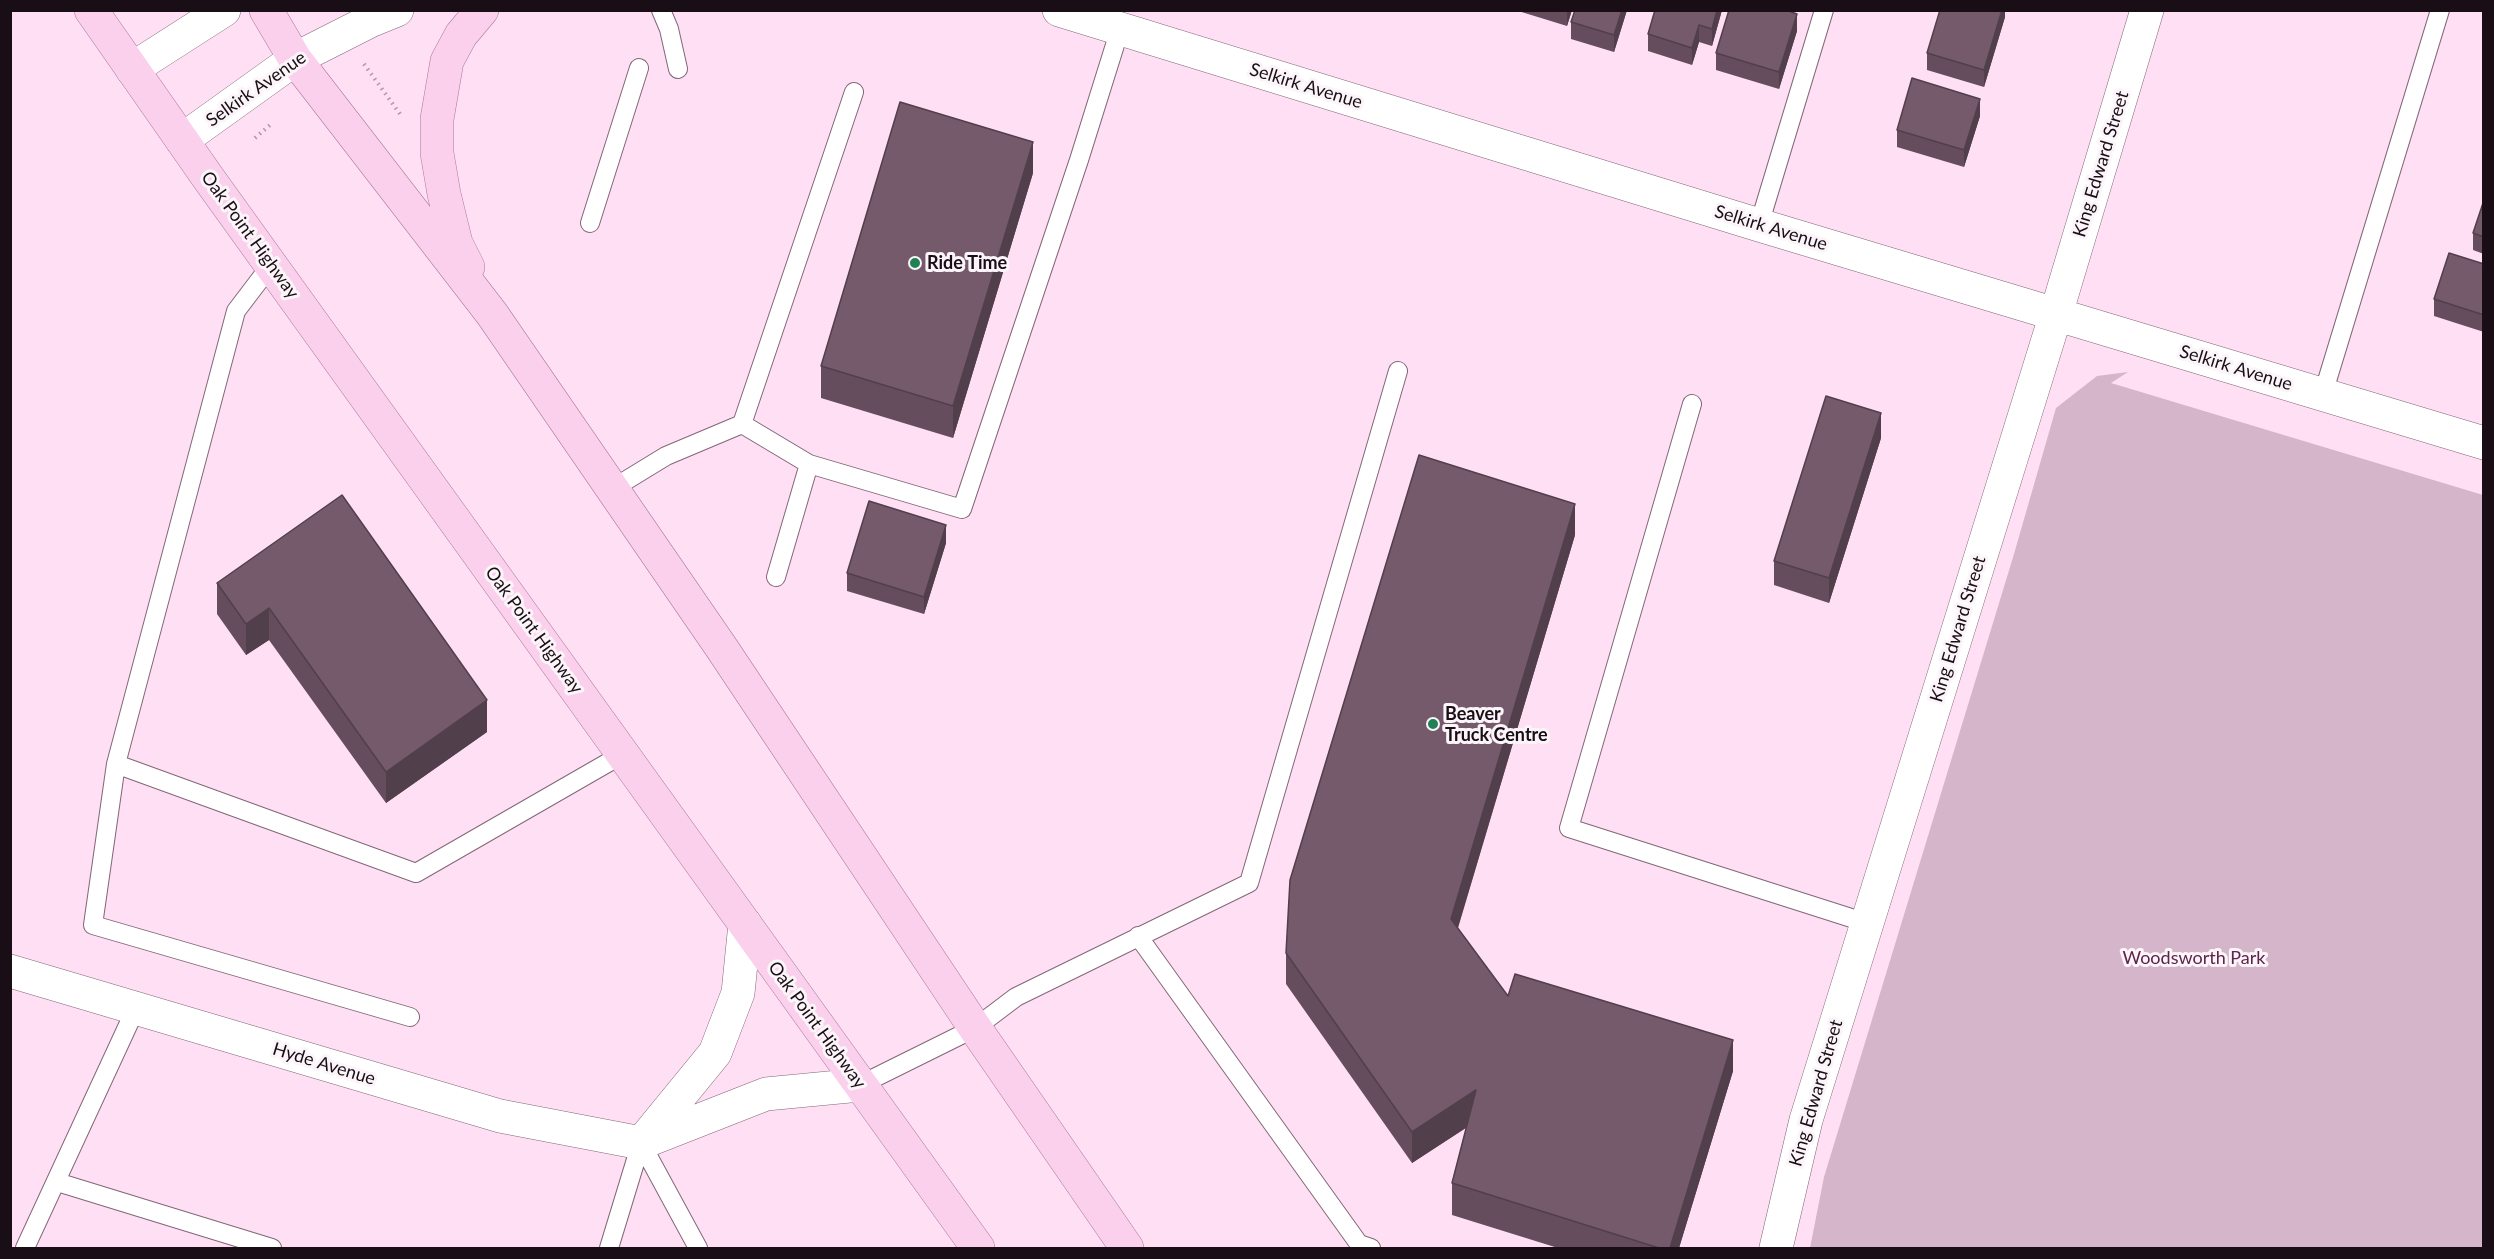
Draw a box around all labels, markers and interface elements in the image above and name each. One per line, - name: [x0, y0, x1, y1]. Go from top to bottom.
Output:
- street label: Selkirk Avenue: [202, 47, 310, 131]
- street label: Selkirk Avenue: [1247, 59, 1365, 113]
- street label: King Edward Street: [2069, 88, 2133, 240]
- street label: Oak Point Highway: [197, 167, 303, 303]
- street label: Selkirk Avenue: [1712, 201, 1830, 255]
- place label: Ride Time: [927, 252, 1007, 274]
- marker: Ride Time: [908, 256, 922, 270]
- street label: Selkirk Avenue: [2177, 341, 2295, 395]
- street label: King Edward Street: [1926, 553, 1990, 705]
- street label: Oak Point Highway: [481, 562, 587, 698]
- place label: Beaver Truck Centre: [1445, 703, 1548, 746]
- marker: Beaver Truck Centre: [1426, 717, 1440, 731]
- park label: Woodsworth Park: [2123, 947, 2265, 969]
- street label: Oak Point Highway: [764, 957, 870, 1093]
- street label: King Edward Street: [1785, 1017, 1847, 1169]
- street label: Hyde Avenue: [270, 1038, 378, 1090]

